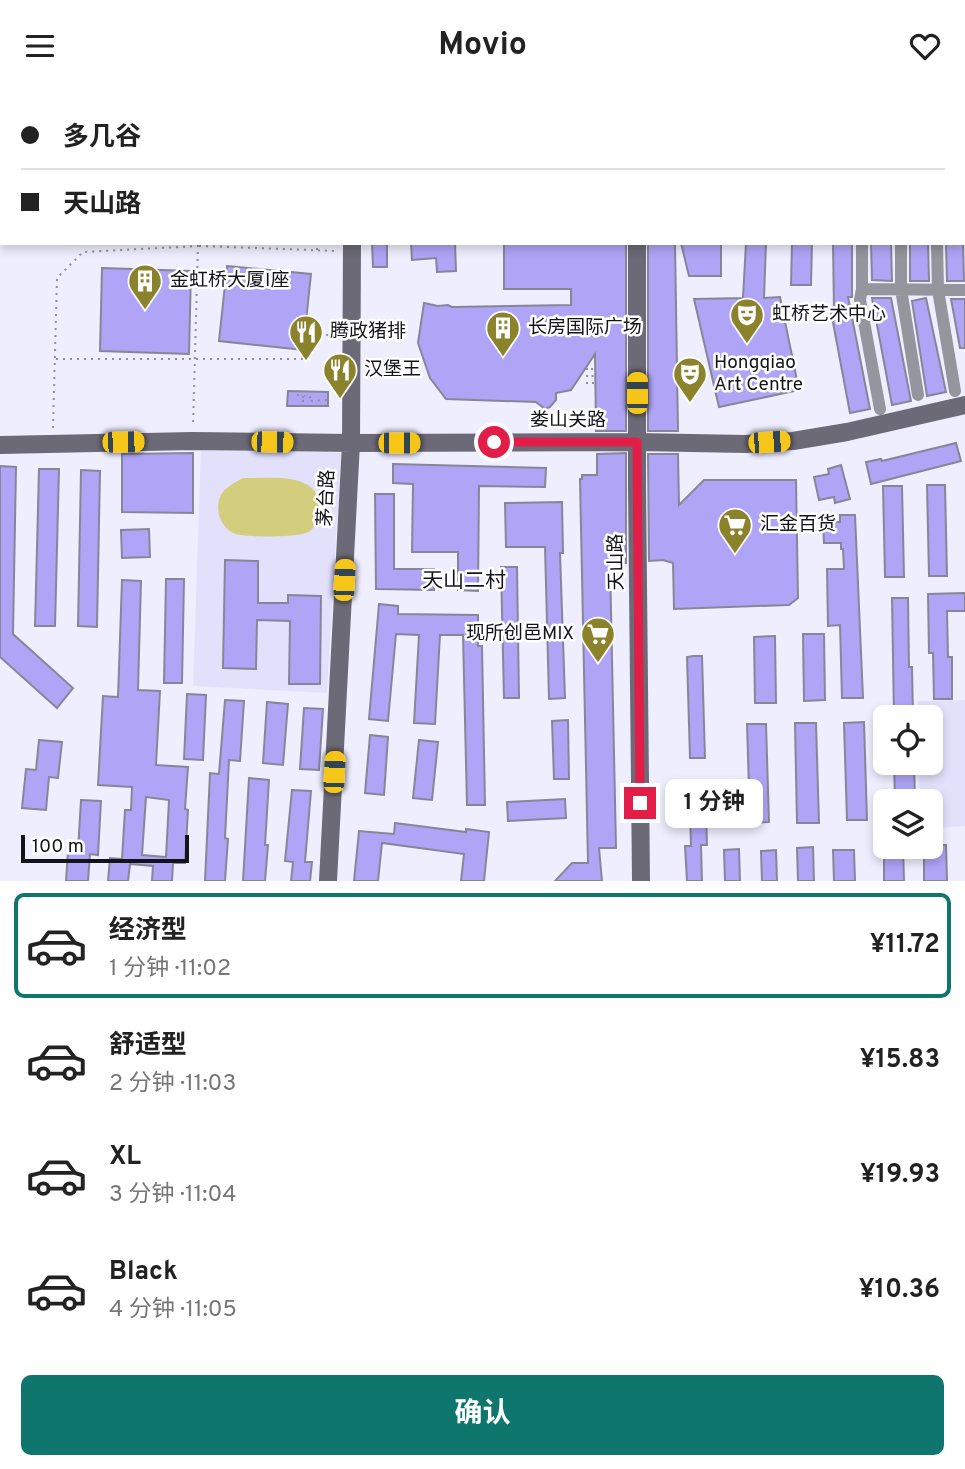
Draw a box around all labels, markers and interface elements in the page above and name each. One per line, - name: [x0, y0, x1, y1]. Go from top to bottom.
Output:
- text: Movio: [438, 26, 527, 66]
- icon: menu: [21, 27, 59, 65]
- icon: heart: [906, 27, 944, 65]
- text: 多几谷: [63, 122, 141, 155]
- text: 天山路: [63, 189, 141, 222]
- building icon: 金虹桥大厦I座: [126, 262, 164, 311]
- place label: 金虹桥大厦I座: [170, 269, 289, 293]
- theatre icon: 虹桥艺术中心: [728, 296, 766, 345]
- place label: 虹桥艺术中心: [772, 303, 886, 327]
- building icon: 长房国际广场: [484, 309, 522, 358]
- restaurant icon: 腾政猪排: [287, 313, 325, 362]
- place label: 长房国际广场: [528, 316, 642, 340]
- place label: 腾政猪排: [330, 320, 406, 344]
- restaurant icon: 汉堡王: [321, 351, 359, 400]
- place label: Hongqiao Art Centre: [714, 351, 803, 397]
- theatre icon: Hongqiao Art Centre: [671, 355, 709, 404]
- place label: 汉堡王: [364, 358, 421, 382]
- car: [627, 372, 648, 414]
- street label: 娄山关路: [530, 409, 606, 433]
- route start: [478, 426, 510, 458]
- car: [748, 430, 791, 454]
- car: [102, 431, 145, 453]
- car: [251, 431, 294, 453]
- car: [379, 433, 421, 454]
- street label: 茅台路: [314, 469, 340, 527]
- supermarket icon: 汇金百货: [716, 506, 754, 555]
- place label: 汇金百货: [760, 513, 836, 537]
- street label: 天山路: [605, 533, 629, 591]
- car: [333, 558, 356, 602]
- district label: 天山二村: [422, 568, 506, 595]
- supermarket icon: 现所·创邑MIX: [579, 615, 617, 664]
- place label: 现所·创邑MIX: [466, 622, 574, 646]
- map controls: [873, 705, 943, 859]
- button: locate: [873, 705, 943, 775]
- car: [323, 750, 346, 794]
- callout: 1 分钟: [664, 779, 762, 827]
- route end: [624, 787, 656, 819]
- text: 1 分钟: [684, 789, 744, 818]
- button: layers: [873, 789, 943, 859]
- scale bar: [21, 832, 189, 864]
- text: 100 m: [32, 835, 84, 859]
- icon: car: [25, 914, 88, 977]
- text: 经济型: [109, 915, 187, 948]
- text: ¥11.72: [870, 929, 940, 962]
- text: 1 分钟 · 11:02: [109, 955, 231, 984]
- icon: car: [25, 1029, 88, 1092]
- text: 舒适型: [109, 1030, 187, 1063]
- text: ¥15.83: [860, 1044, 940, 1077]
- text: 2 分钟 · 11:03: [109, 1070, 236, 1099]
- text: XL: [109, 1141, 141, 1174]
- icon: car: [25, 1144, 88, 1207]
- text: ¥19.93: [860, 1159, 940, 1192]
- text: 3 分钟 · 11:04: [109, 1181, 236, 1210]
- text: Black: [109, 1256, 178, 1289]
- icon: car: [25, 1259, 88, 1322]
- text: ¥10.36: [859, 1274, 940, 1307]
- text: 4 分钟 · 11:05: [109, 1296, 237, 1325]
- button: 确认: [21, 1375, 944, 1455]

